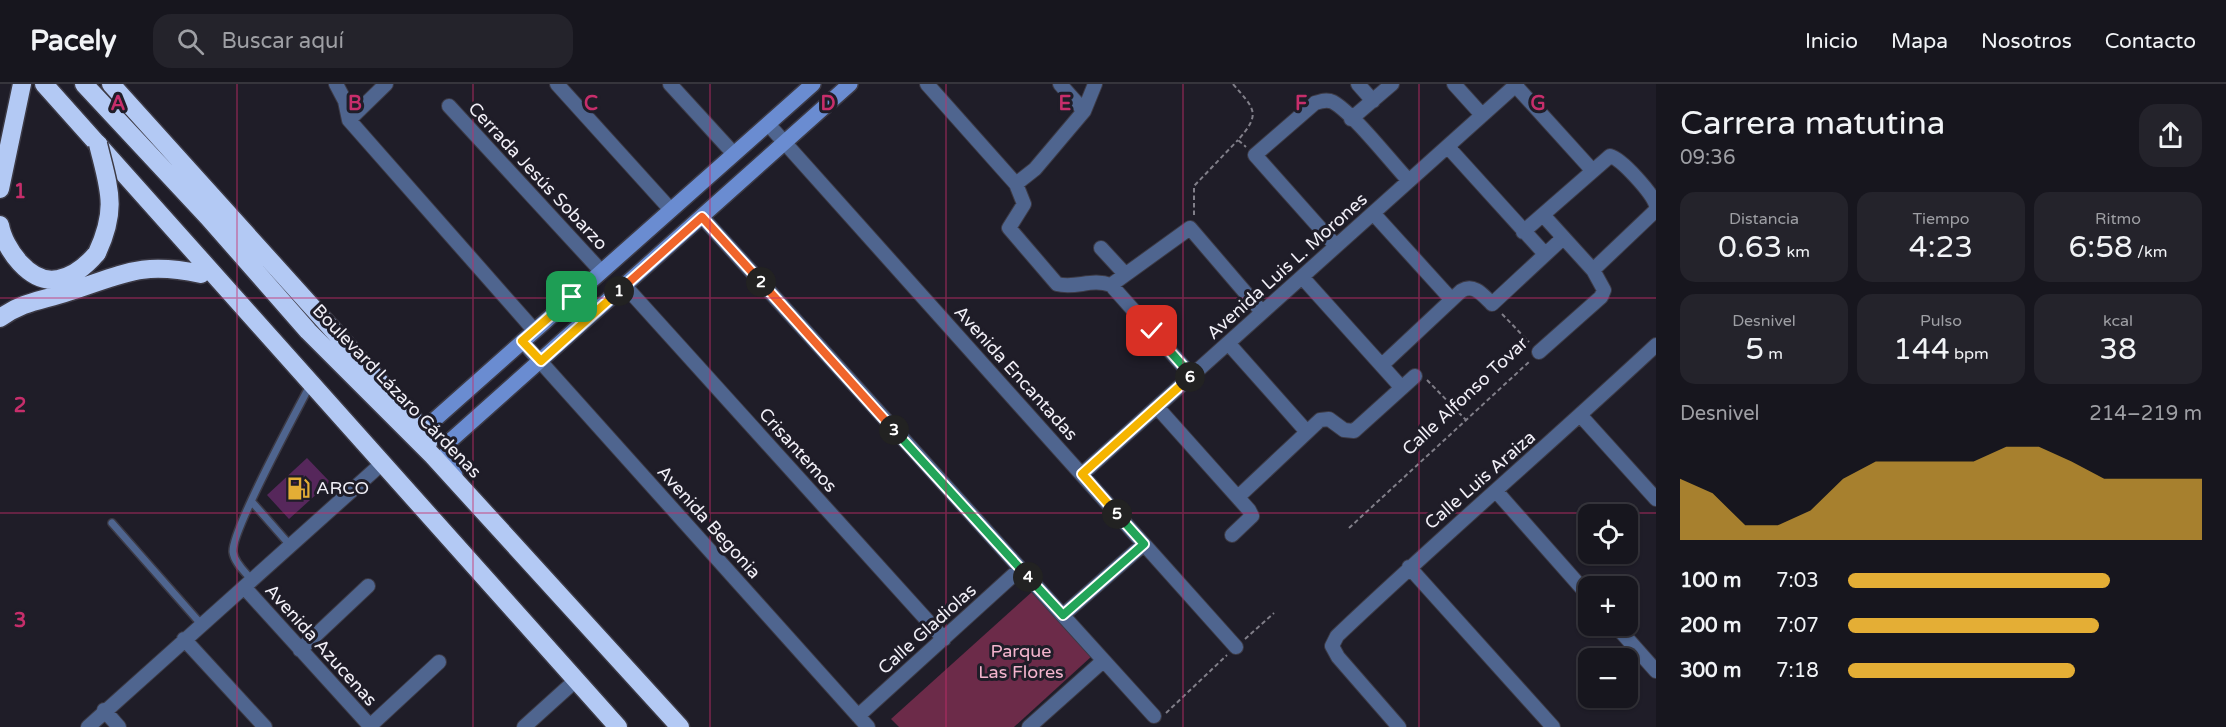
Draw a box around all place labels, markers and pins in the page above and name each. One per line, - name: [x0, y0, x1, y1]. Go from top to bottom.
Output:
- pin: 2: [746, 267, 776, 297]
- pin: [546, 271, 597, 322]
- pin: 1: [604, 276, 634, 306]
- pin: [1126, 305, 1177, 356]
- pin: 6: [1175, 362, 1205, 392]
- pin: 3: [879, 415, 909, 445]
- fuel station icon: ARCO: [285, 475, 311, 501]
- place label: ARCO: [316, 477, 369, 499]
- pin: 5: [1102, 499, 1132, 529]
- pin: 4: [1013, 562, 1043, 592]

